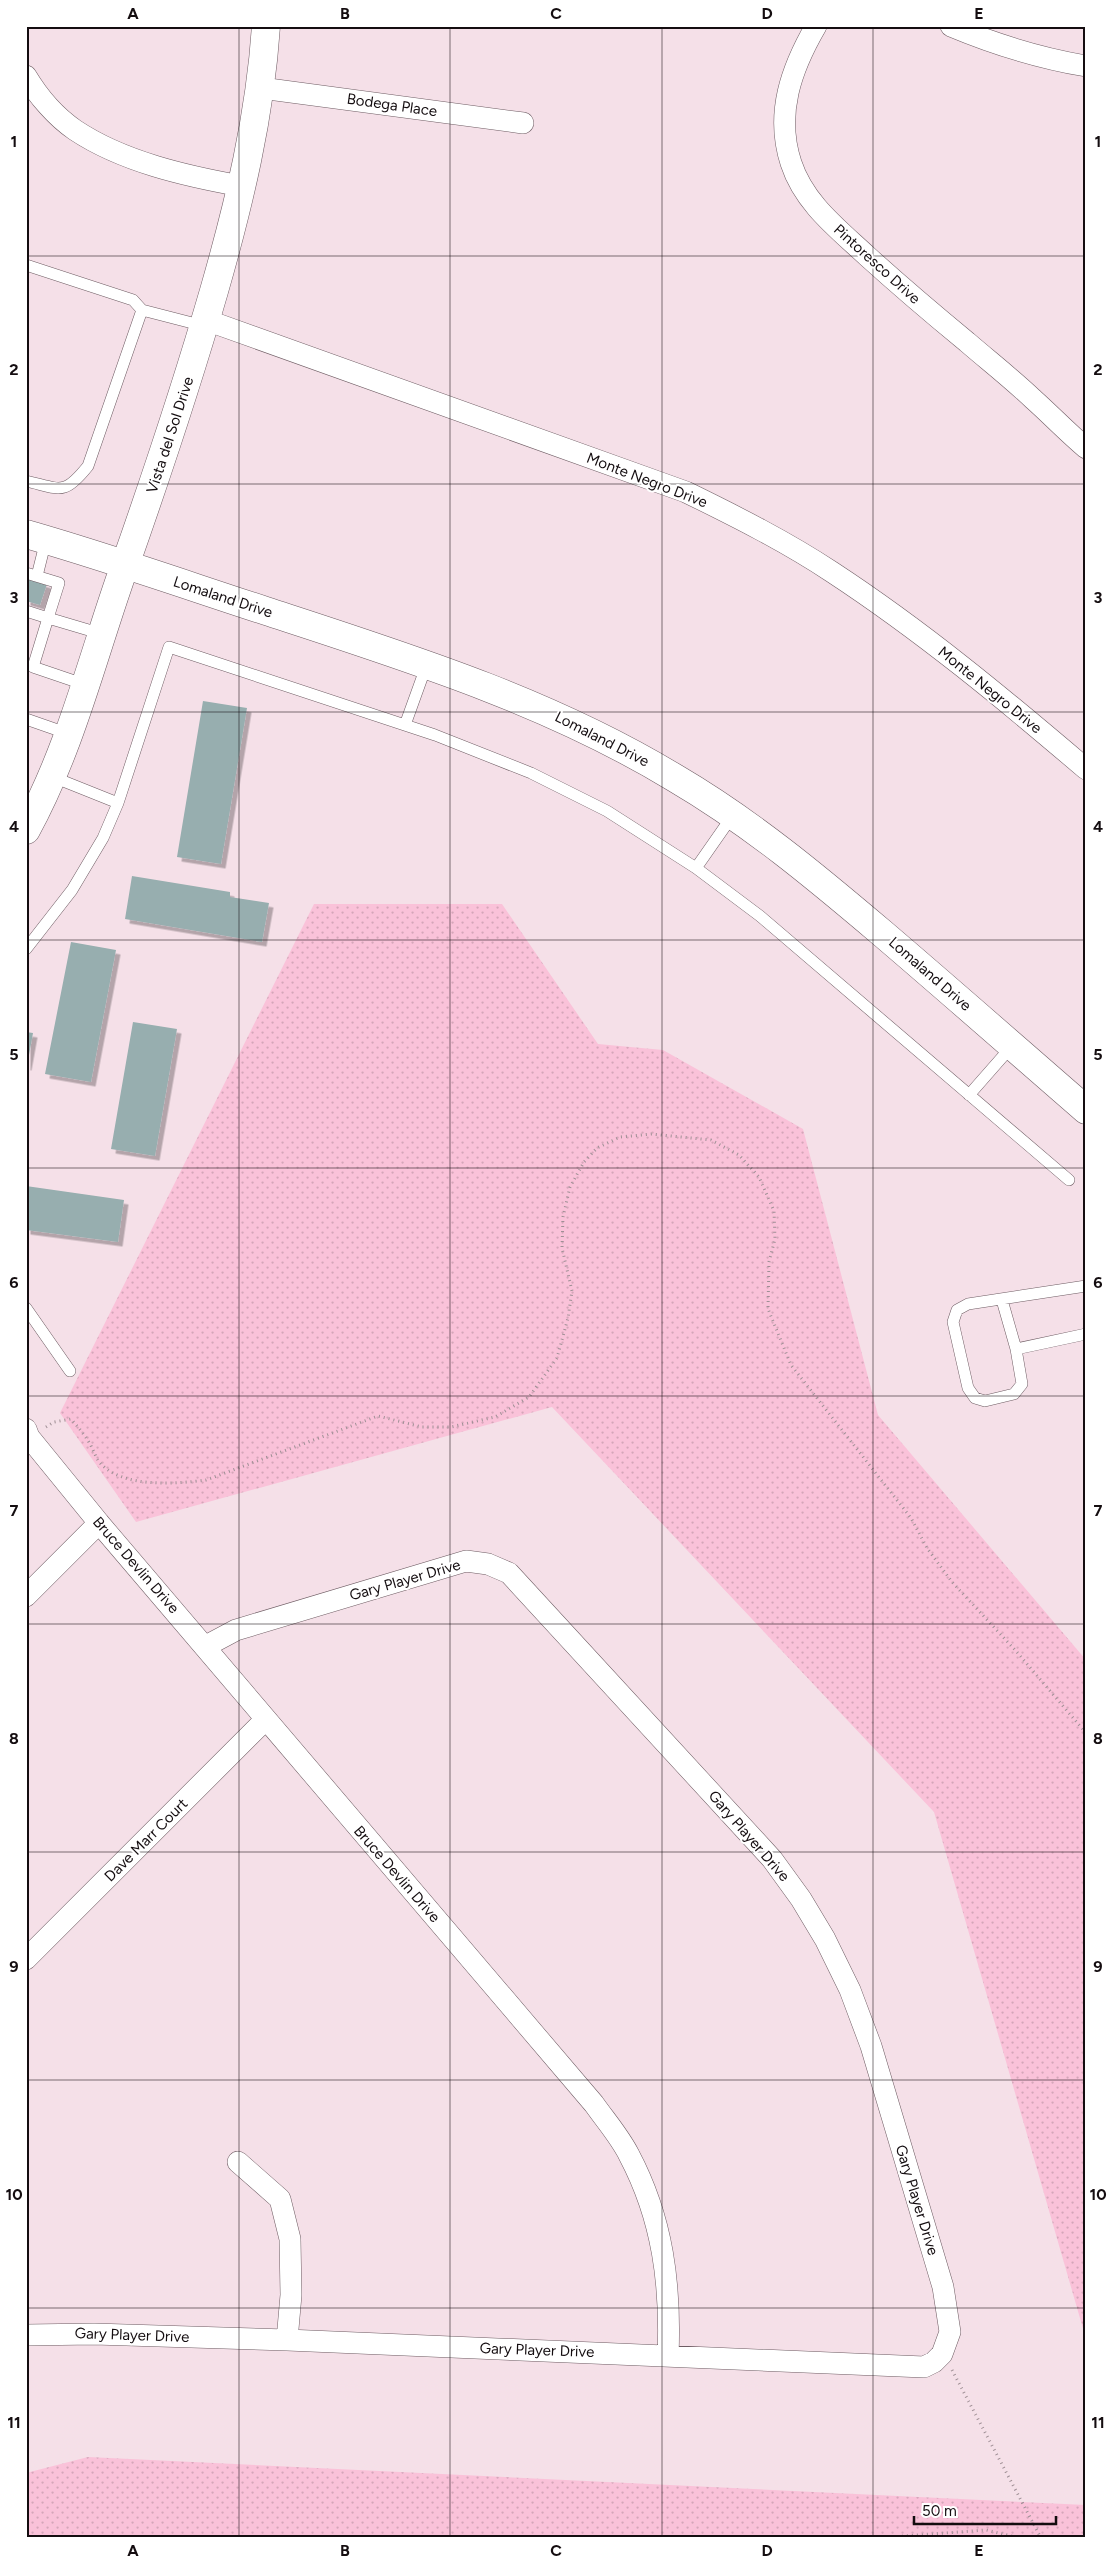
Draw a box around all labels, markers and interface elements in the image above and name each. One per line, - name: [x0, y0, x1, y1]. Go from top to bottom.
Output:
- text: A: [127, 4, 139, 23]
- text: B: [340, 4, 350, 23]
- text: C: [550, 4, 562, 23]
- text: D: [761, 4, 773, 23]
- text: E: [974, 4, 984, 23]
- street label: Bodega Place: [346, 90, 438, 120]
- text: 1: [11, 132, 17, 151]
- text: 1: [1095, 132, 1101, 151]
- street label: Pintoresco Drive: [830, 220, 924, 308]
- text: 2: [9, 360, 19, 379]
- text: 2: [1093, 360, 1103, 379]
- street label: Vista del Sol Drive: [143, 374, 197, 496]
- street label: Monte Negro Drive: [584, 449, 710, 511]
- street label: Lomaland Drive: [171, 572, 275, 622]
- text: 3: [10, 588, 19, 607]
- text: 3: [1094, 588, 1103, 607]
- street label: Monte Negro Drive: [935, 643, 1045, 737]
- street label: Lomaland Drive: [552, 708, 652, 770]
- text: 4: [9, 817, 19, 836]
- text: 4: [1093, 817, 1103, 836]
- street label: Lomaland Drive: [885, 933, 975, 1015]
- text: 5: [9, 1045, 19, 1064]
- text: 5: [1093, 1045, 1103, 1064]
- text: 6: [9, 1273, 19, 1292]
- text: 6: [1093, 1273, 1103, 1292]
- text: 7: [10, 1501, 19, 1520]
- text: 7: [1094, 1501, 1103, 1520]
- street label: Bruce Devlin Drive: [89, 1513, 183, 1617]
- street label: Gary Player Drive: [347, 1556, 463, 1604]
- text: 8: [9, 1729, 19, 1748]
- text: 8: [1093, 1729, 1103, 1748]
- street label: Gary Player Drive: [705, 1787, 793, 1885]
- street label: Dave Marr Court: [101, 1794, 192, 1885]
- street label: Bruce Devlin Drive: [350, 1822, 444, 1926]
- text: 9: [9, 1957, 19, 1976]
- text: 9: [1093, 1957, 1103, 1976]
- street label: Gary Player Drive: [892, 2143, 942, 2257]
- text: 10: [5, 2185, 23, 2204]
- text: 10: [1089, 2185, 1107, 2204]
- street label: Gary Player Drive: [74, 2324, 190, 2346]
- street label: Gary Player Drive: [479, 2339, 595, 2361]
- text: 11: [7, 2413, 21, 2432]
- text: 11: [1091, 2413, 1105, 2432]
- scale bar: [914, 2494, 1057, 2526]
- text: 50 m: [922, 2502, 957, 2520]
- text: A: [127, 2541, 139, 2560]
- text: B: [340, 2541, 350, 2560]
- text: C: [550, 2541, 562, 2560]
- text: D: [761, 2541, 773, 2560]
- text: E: [974, 2541, 984, 2560]

